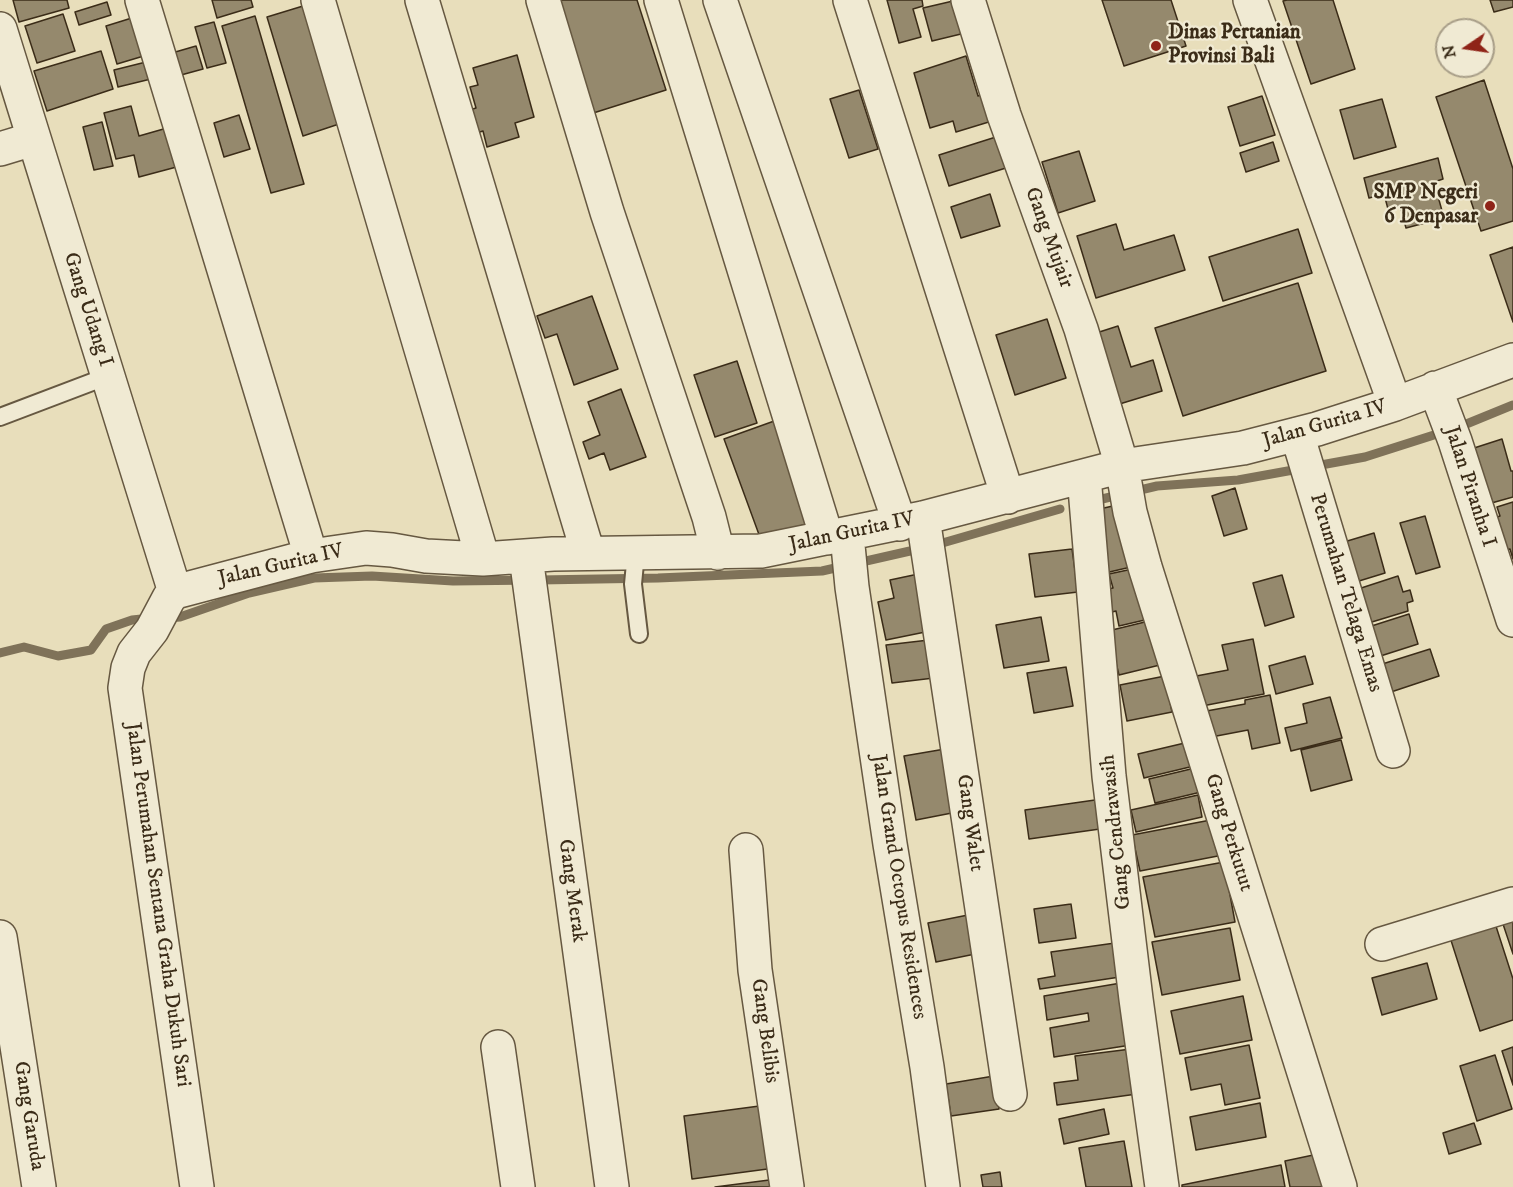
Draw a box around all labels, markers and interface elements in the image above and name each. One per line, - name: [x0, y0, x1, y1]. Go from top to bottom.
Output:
- north arrow: [1435, 18, 1495, 78]
- place label: Dinas Pertanian Provinsi Bali: [1168, 21, 1301, 71]
- marker: Dinas Pertanian Provinsi Bali: [1149, 39, 1163, 53]
- text: N: [1438, 43, 1461, 60]
- place label: SMP Negeri 6 Denpasar: [1373, 181, 1478, 231]
- street label: Gang Mujair: [1018, 184, 1078, 292]
- marker: SMP Negeri 6 Denpasar: [1483, 199, 1497, 213]
- street label: Gang Udang I: [57, 250, 117, 370]
- street label: Jalan Gurita IV: [1260, 395, 1390, 455]
- street label: Jalan Piranha I: [1438, 423, 1500, 551]
- street label: Perumahan Telaga Emas: [1303, 491, 1387, 695]
- street label: Jalan Gurita IV: [787, 507, 917, 559]
- street label: Jalan Gurita IV: [216, 539, 346, 593]
- street label: Jalan Perumahan Sentana Graha Dukuh Sari: [119, 721, 195, 1089]
- street label: Jalan Grand Octopus Residences: [865, 753, 931, 1021]
- street label: Gang Cendrawasih: [1096, 753, 1138, 911]
- street label: Gang Perkutut: [1198, 771, 1258, 895]
- street label: Gang Walet: [950, 773, 988, 873]
- street label: Gang Merak: [551, 838, 591, 944]
- street label: Gang Belibis: [744, 977, 784, 1085]
- street label: Gang Garuda: [7, 1060, 49, 1172]

